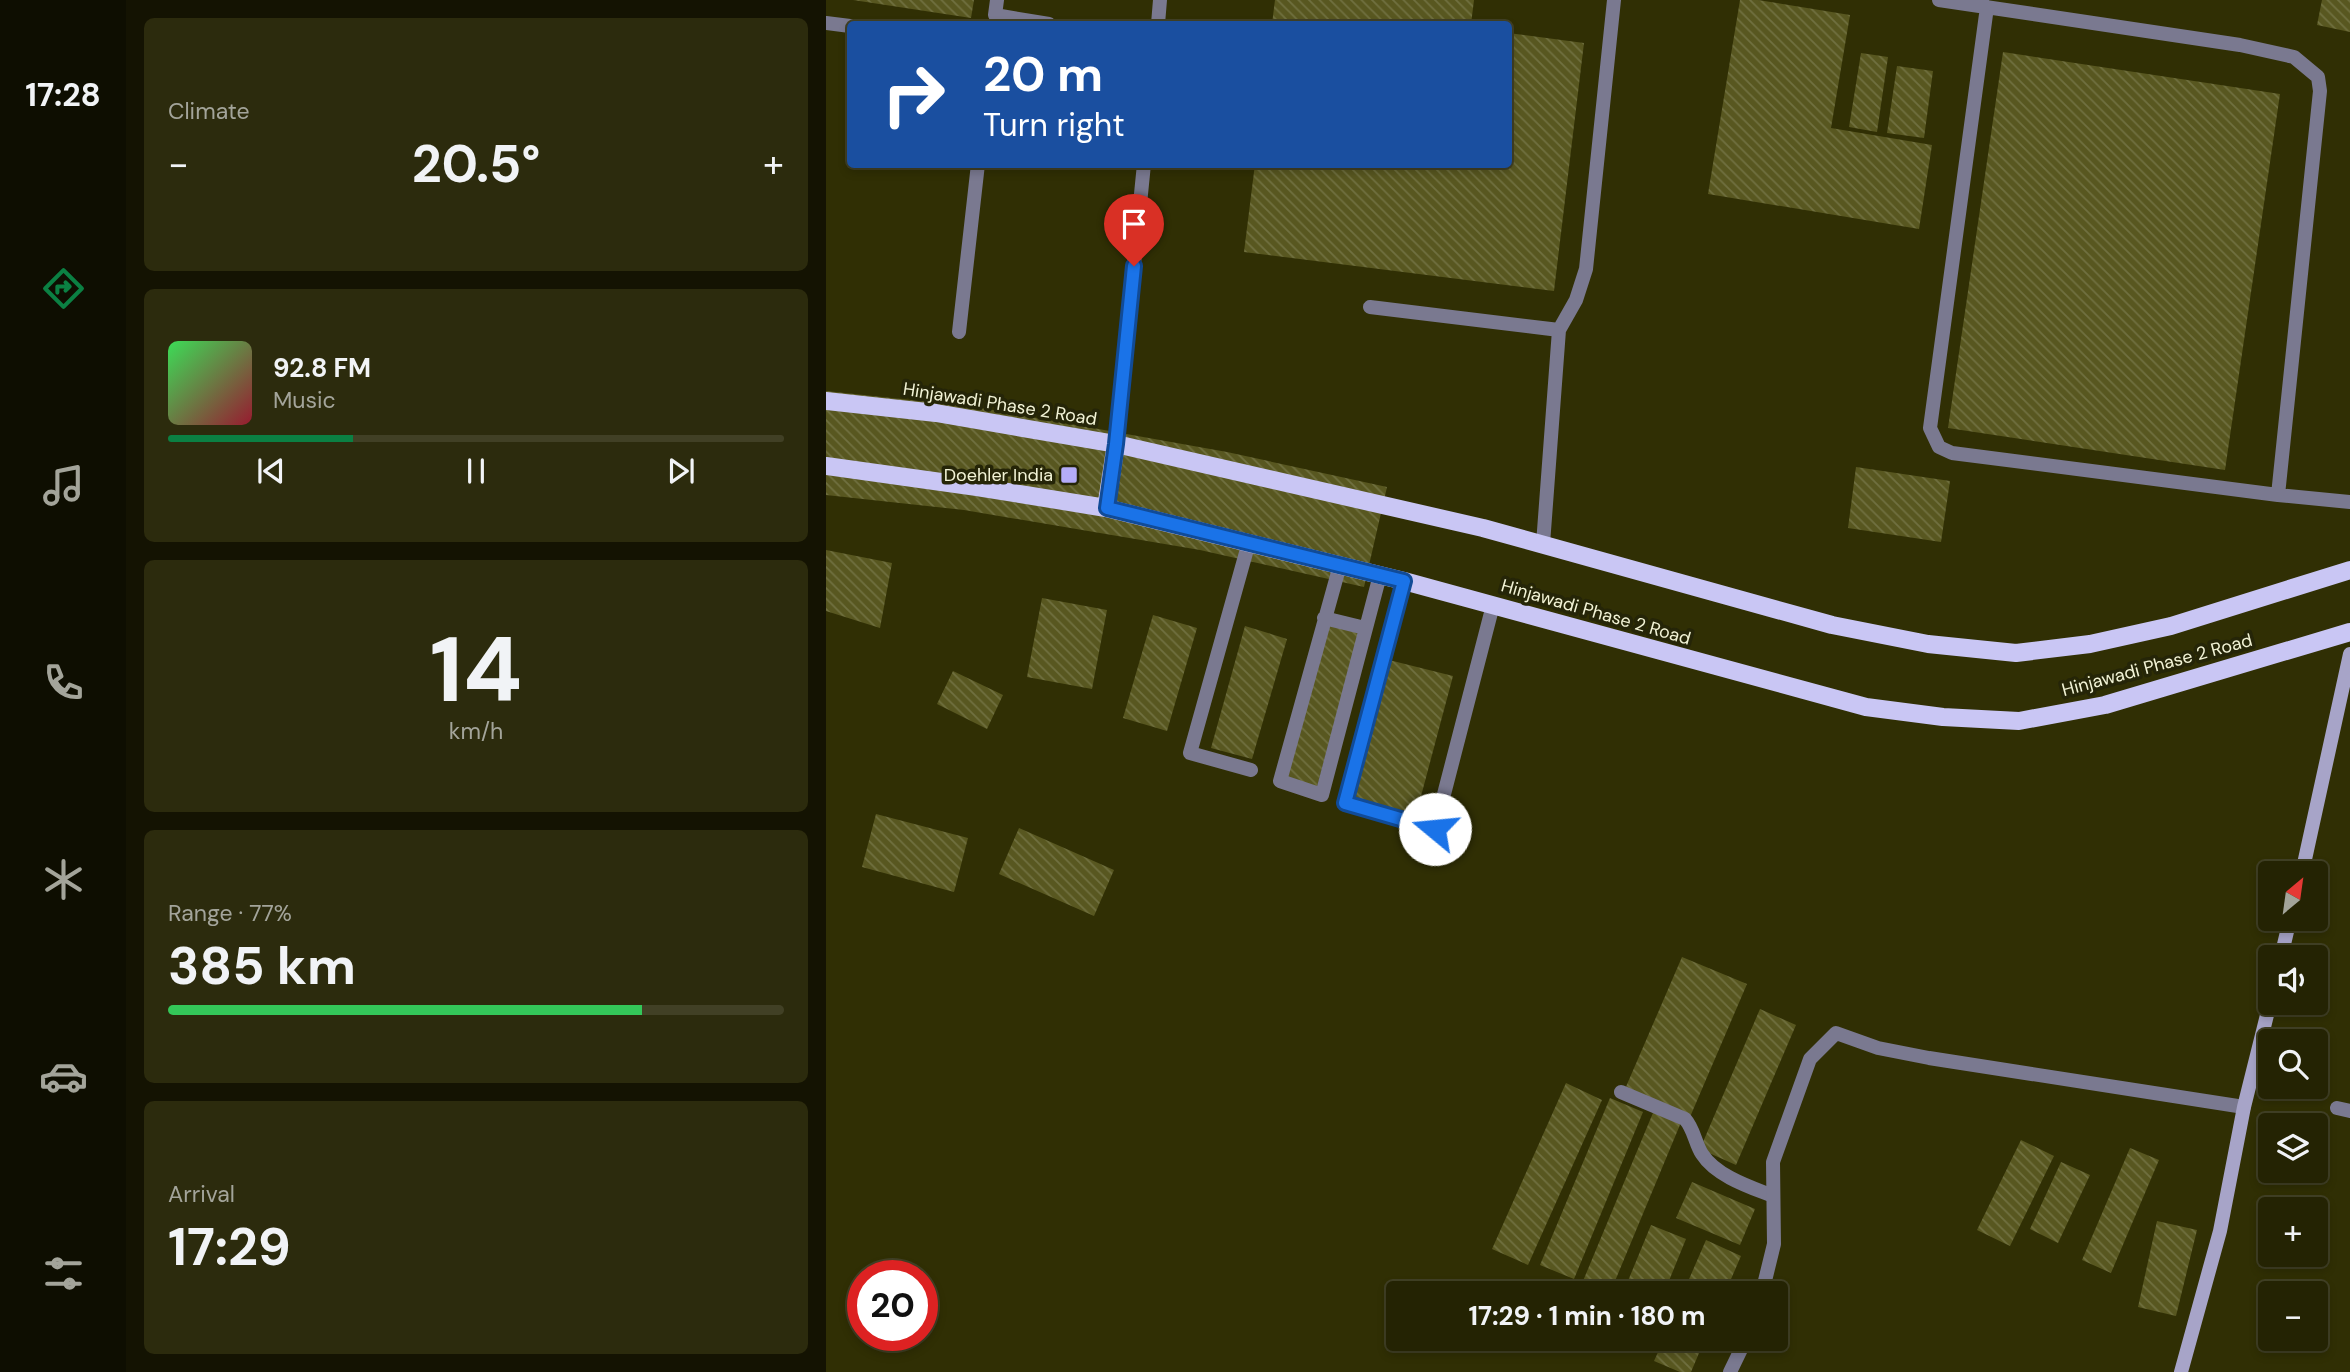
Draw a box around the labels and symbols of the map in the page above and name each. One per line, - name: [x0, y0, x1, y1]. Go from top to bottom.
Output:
- pin: [1104, 194, 1164, 266]
- street label: Hinjawadi Phase 2 Road: [901, 377, 1099, 431]
- place label: Doehler India: [944, 463, 1053, 487]
- marker: Doehler India: [1059, 465, 1079, 485]
- street label: Hinjawadi Phase 2 Road: [1498, 573, 1694, 651]
- street label: Hinjawadi Phase 2 Road: [2059, 628, 2255, 702]
- position arrow: [1398, 792, 1472, 866]
- north arrow: [2258, 861, 2328, 931]
- speed limit sign: 20: [847, 1260, 938, 1351]

